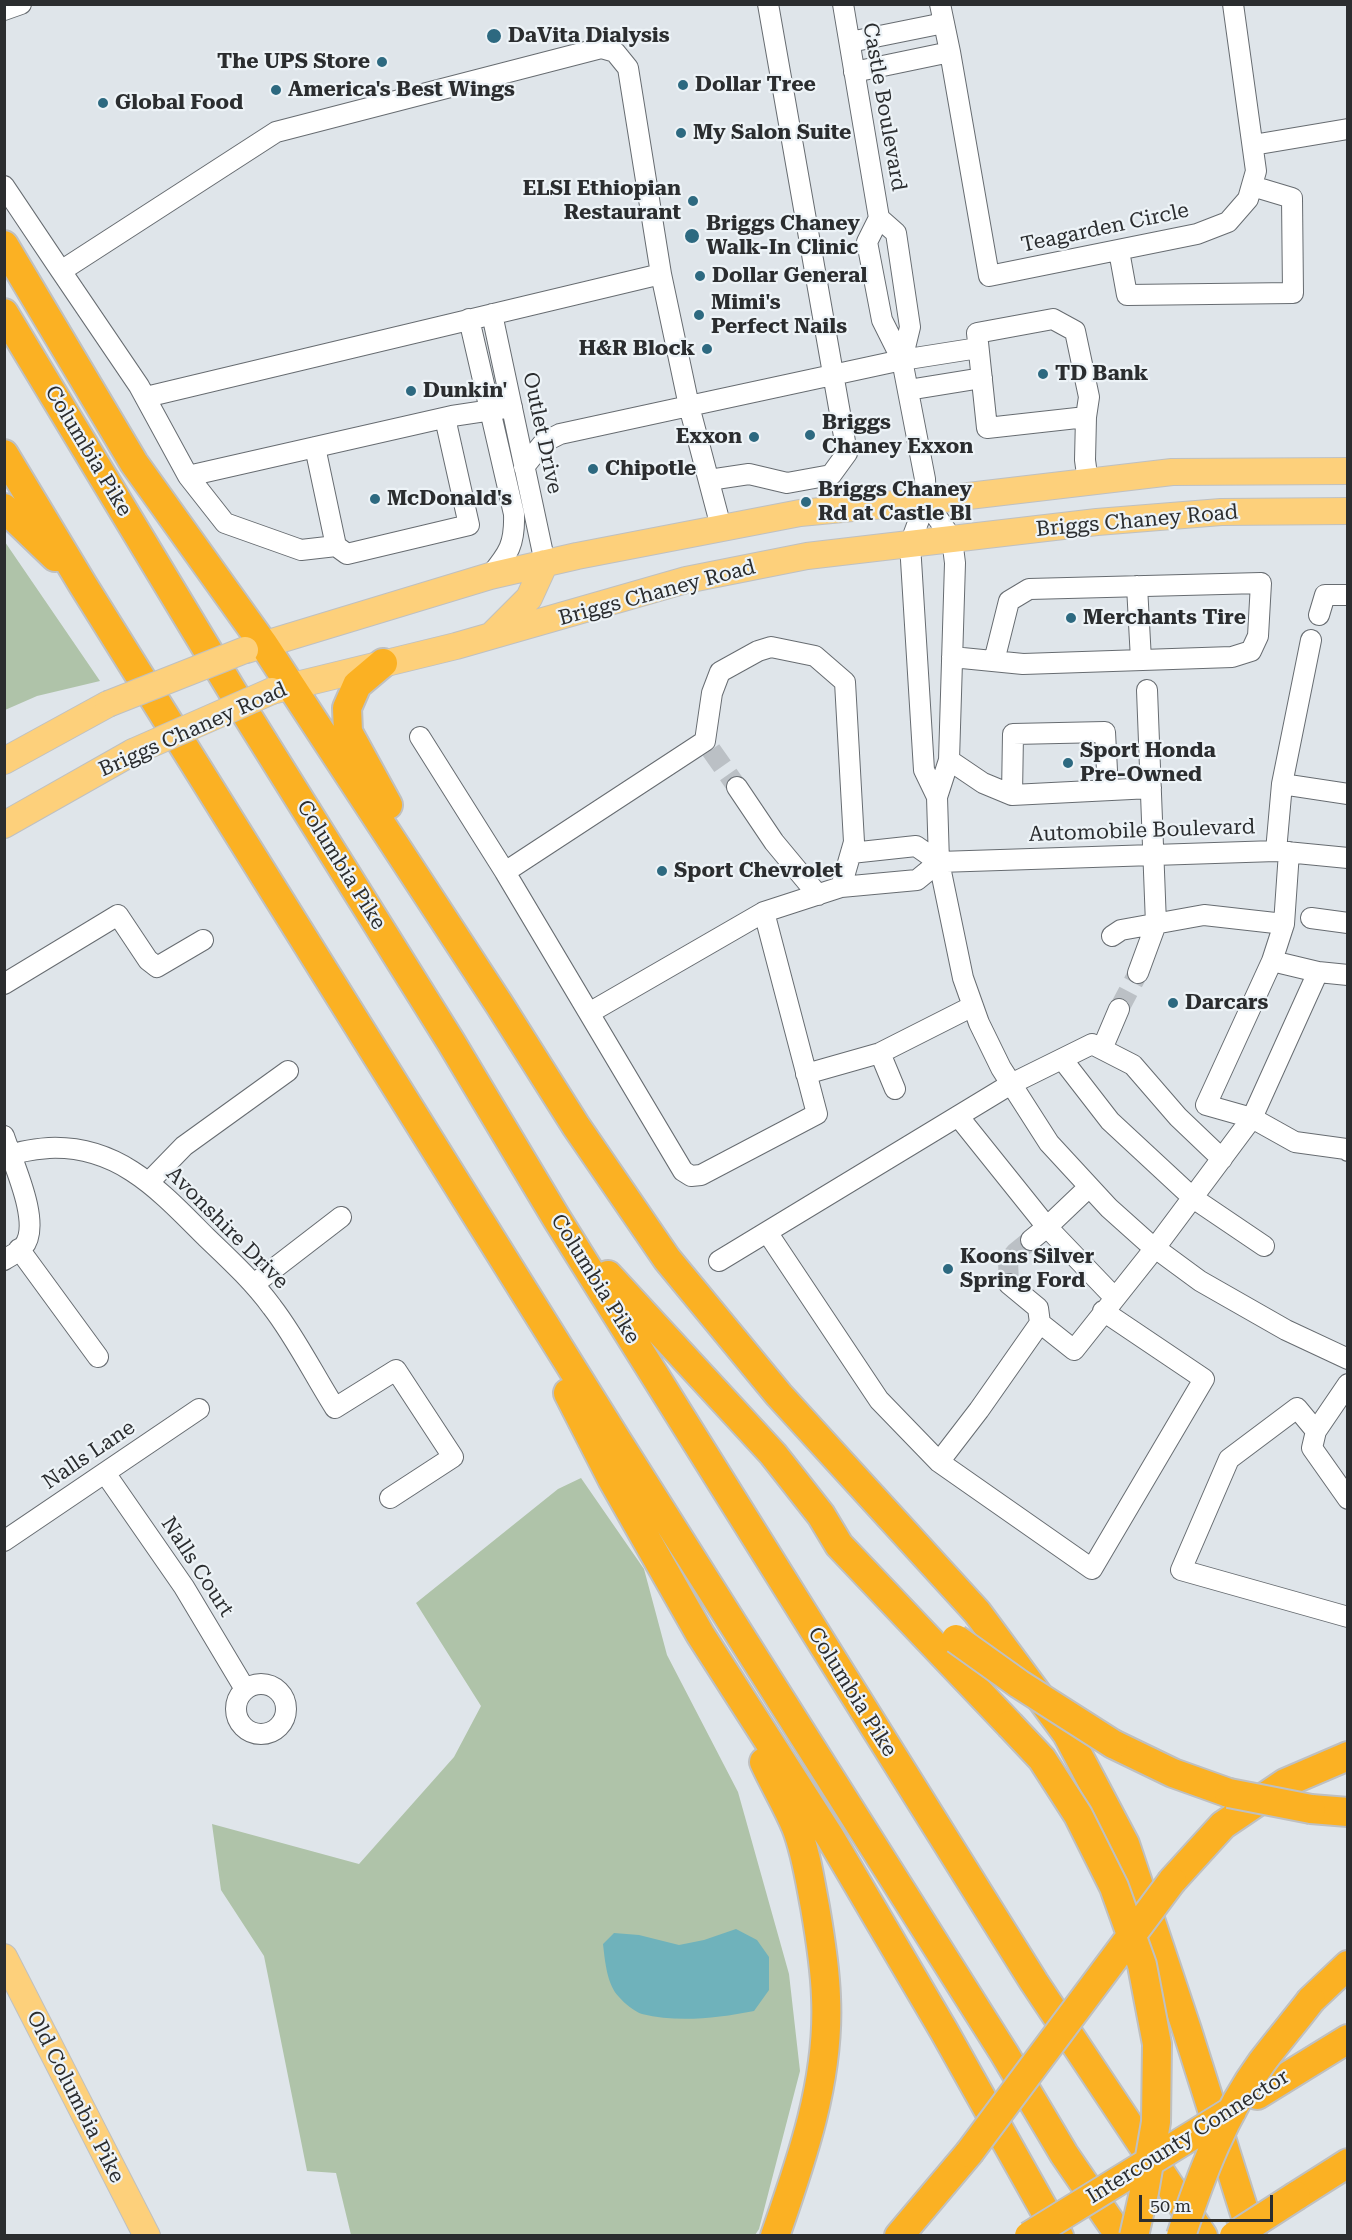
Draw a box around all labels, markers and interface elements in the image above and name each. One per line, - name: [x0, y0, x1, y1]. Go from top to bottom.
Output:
- street label: Castle Boulevard: [857, 21, 911, 193]
- place label: DaVita Dialysis: [508, 23, 670, 49]
- marker: DaVita Dialysis: [485, 27, 503, 45]
- place label: The UPS Store: [217, 49, 370, 75]
- marker: The UPS Store: [375, 55, 389, 69]
- place label: Dollar Tree: [695, 72, 816, 98]
- place label: America's Best Wings: [288, 77, 515, 103]
- marker: Dollar Tree: [676, 78, 690, 92]
- marker: America's Best Wings: [269, 83, 283, 97]
- place label: Global Food: [115, 90, 243, 116]
- marker: Global Food: [96, 96, 110, 110]
- place label: My Salon Suite: [693, 120, 851, 146]
- marker: My Salon Suite: [674, 126, 688, 140]
- place label: ELSI Ethiopian Restaurant: [523, 176, 681, 226]
- marker: ELSI Ethiopian Restaurant: [686, 194, 700, 208]
- street label: Teagarden Circle: [1019, 198, 1191, 258]
- place label: Briggs Chaney Walk-In Clinic: [706, 211, 860, 261]
- marker: Briggs Chaney Walk-In Clinic: [683, 227, 701, 245]
- place label: Dollar General: [712, 263, 867, 289]
- marker: Dollar General: [693, 269, 707, 283]
- place label: Mimi's Perfect Nails: [711, 290, 847, 340]
- marker: Mimi's Perfect Nails: [692, 308, 706, 322]
- place label: H&R Block: [579, 336, 695, 362]
- marker: H&R Block: [700, 342, 714, 356]
- place label: TD Bank: [1055, 361, 1148, 387]
- marker: TD Bank: [1036, 367, 1050, 381]
- street label: Outlet Drive: [517, 370, 567, 496]
- place label: Dunkin': [423, 378, 508, 404]
- street label: Columbia Pike: [39, 381, 137, 521]
- marker: Dunkin': [404, 384, 418, 398]
- place label: Briggs Chaney Exxon: [822, 410, 973, 460]
- place label: Exxon: [676, 424, 742, 450]
- marker: Briggs Chaney Exxon: [803, 428, 817, 442]
- marker: Exxon: [747, 430, 761, 444]
- place label: Chipotle: [605, 456, 696, 482]
- marker: Chipotle: [586, 462, 600, 476]
- place label: Briggs Chaney Rd at Castle Bl: [818, 477, 972, 527]
- place label: McDonald's: [387, 486, 512, 512]
- marker: McDonald's: [368, 492, 382, 506]
- marker: Briggs Chaney Rd at Castle Bl: [799, 495, 813, 509]
- street label: Briggs Chaney Road: [1035, 500, 1239, 542]
- street label: Briggs Chaney Road: [556, 555, 758, 631]
- place label: Merchants Tire: [1083, 605, 1246, 631]
- marker: Merchants Tire: [1064, 611, 1078, 625]
- street label: Briggs Chaney Road: [95, 677, 291, 783]
- place label: Sport Honda Pre-Owned: [1080, 738, 1216, 788]
- marker: Sport Honda Pre-Owned: [1061, 756, 1075, 770]
- street label: Columbia Pike: [291, 796, 391, 934]
- street label: Automobile Boulevard: [1028, 814, 1256, 848]
- place label: Sport Chevrolet: [674, 858, 843, 884]
- marker: Sport Chevrolet: [655, 864, 669, 878]
- place label: Darcars: [1185, 990, 1268, 1016]
- marker: Darcars: [1166, 996, 1180, 1010]
- street label: Avonshire Drive: [161, 1162, 293, 1294]
- street label: Columbia Pike: [545, 1210, 645, 1348]
- place label: Koons Silver Spring Ford: [960, 1244, 1094, 1294]
- marker: Koons Silver Spring Ford: [941, 1262, 955, 1276]
- street label: Nalls Lane: [38, 1415, 140, 1495]
- street label: Nalls Court: [155, 1512, 239, 1622]
- street label: Columbia Pike: [802, 1623, 902, 1761]
- street label: Old Columbia Pike: [21, 2007, 129, 2187]
- street label: Intercounty Connector: [1082, 2064, 1294, 2210]
- scale bar: [1142, 2183, 1276, 2221]
- text: 50 m: [1150, 2195, 1191, 2216]

